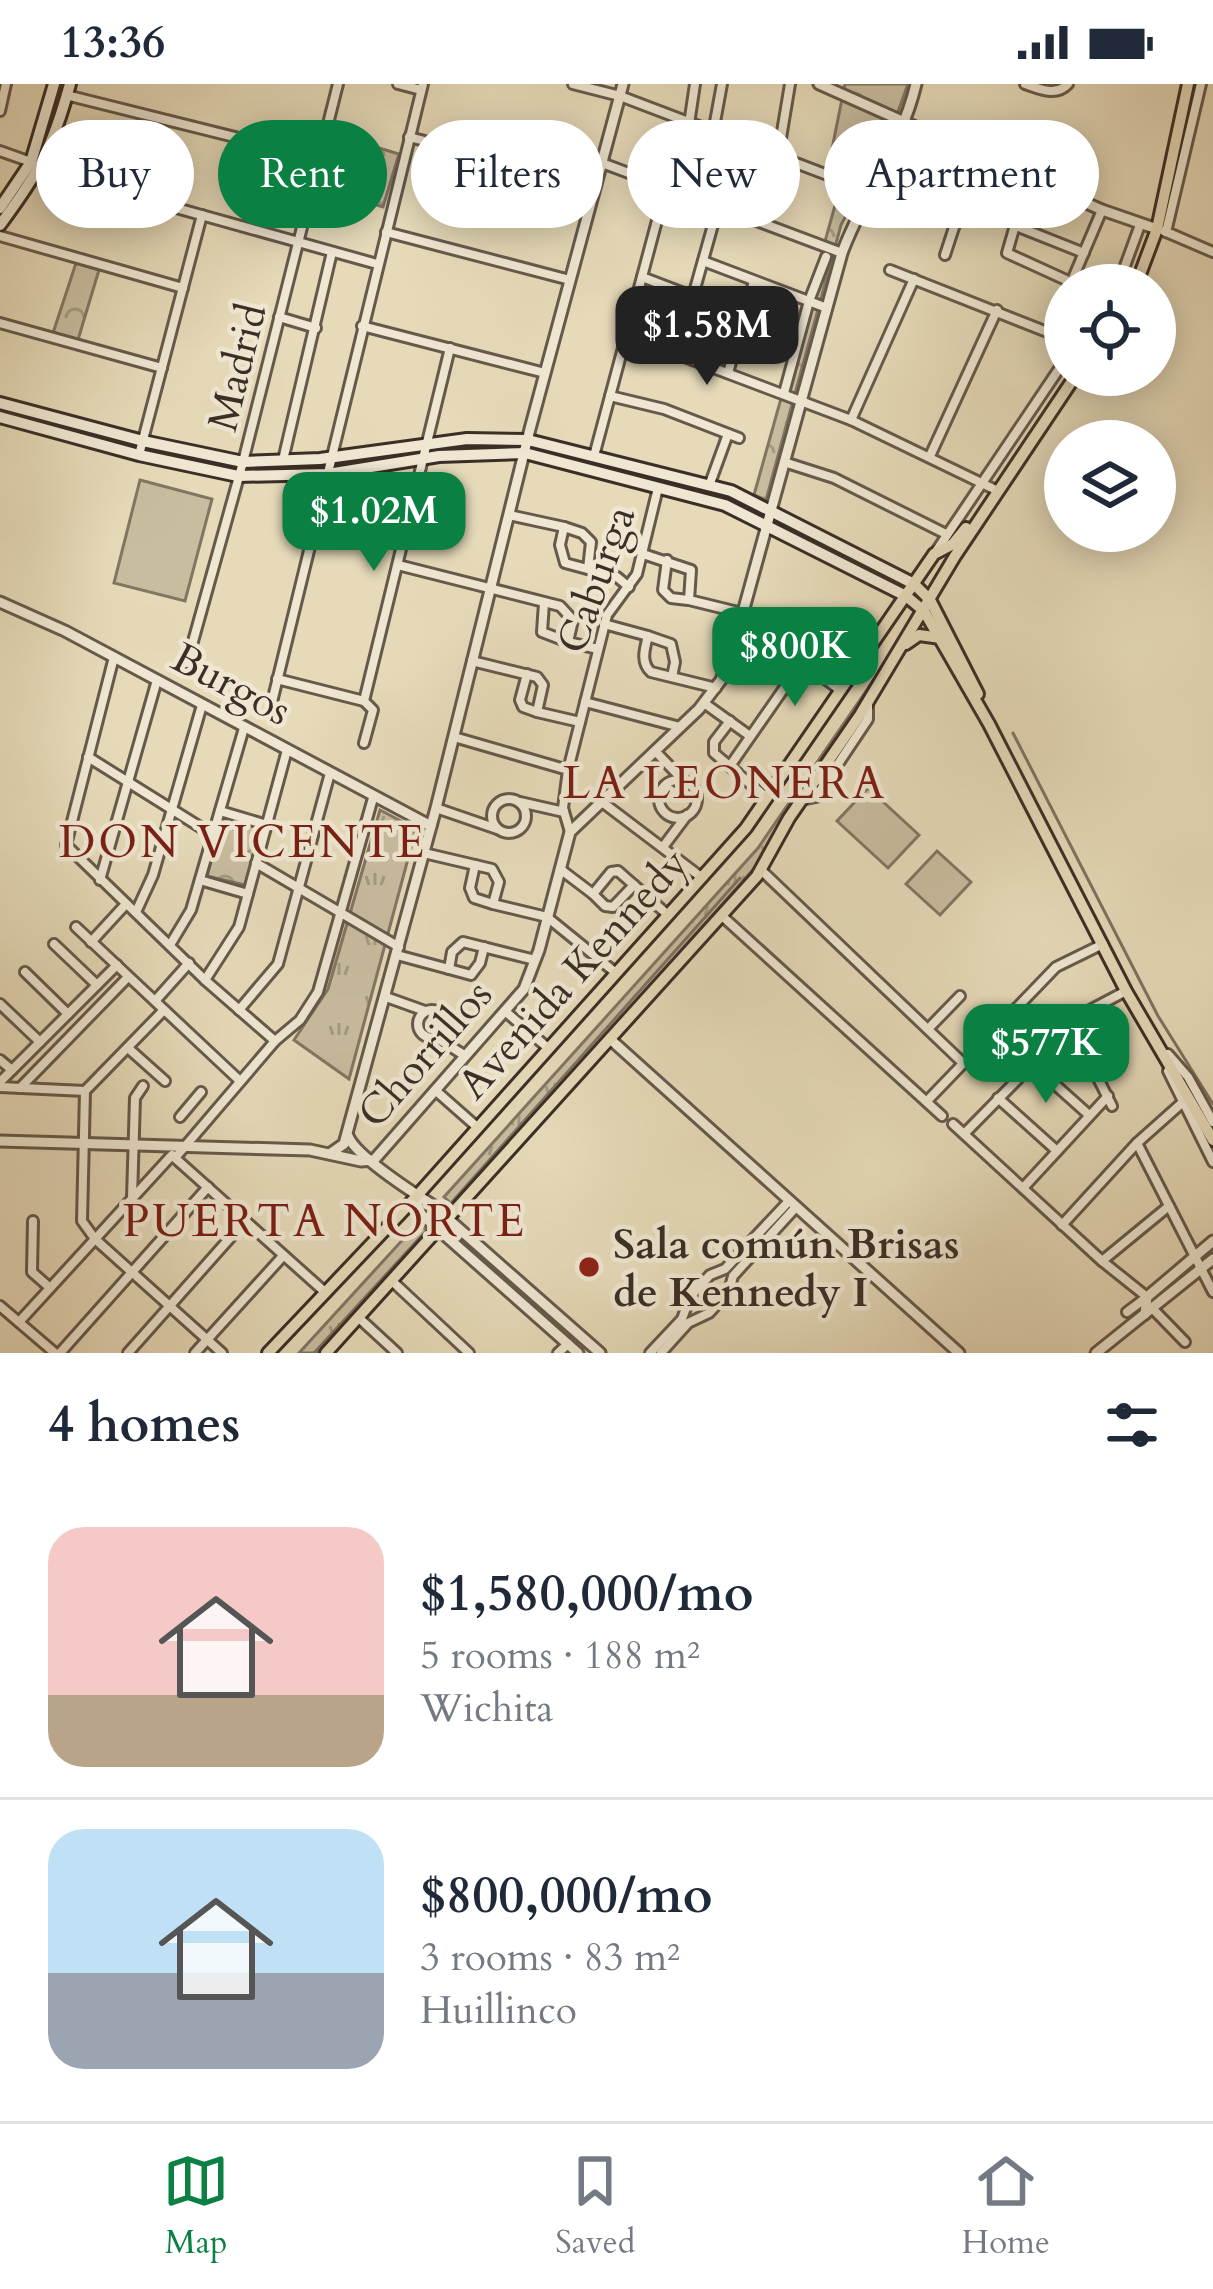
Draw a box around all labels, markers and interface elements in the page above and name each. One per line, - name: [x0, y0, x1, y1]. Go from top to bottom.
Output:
- text: 13:36: [60, 12, 165, 73]
- chip: Buy: [36, 120, 194, 228]
- chip: Rent: [218, 120, 387, 228]
- chip: Filters: [411, 120, 603, 228]
- chip: New: [627, 120, 800, 228]
- chip: Apartment: [824, 120, 1099, 228]
- map controls: [1044, 264, 1176, 552]
- button: locate: [1044, 264, 1176, 396]
- pin: $1.58M: [609, 286, 805, 388]
- street label: Madrid: [194, 298, 281, 437]
- text: $1.58M: [642, 298, 772, 351]
- button: layers: [1044, 420, 1176, 552]
- pin: $1.02M: [276, 472, 472, 574]
- text: $1.02M: [309, 484, 439, 537]
- street label: Caburga: [543, 498, 649, 661]
- pin: $800K: [711, 607, 879, 709]
- text: $800K: [739, 619, 851, 672]
- street label: Burgos: [162, 629, 301, 739]
- district label: LA LEONERA: [563, 753, 887, 814]
- district label: DON VICENTE: [59, 812, 427, 873]
- street label: Avenida Kennedy: [445, 836, 701, 1112]
- street label: Chorrillos: [345, 968, 505, 1140]
- pin: $577K: [962, 1004, 1130, 1106]
- text: $577K: [990, 1016, 1102, 1069]
- district label: PUERTA NORTE: [123, 1191, 527, 1252]
- place label: Sala común Brisas de Kennedy I: [613, 1216, 959, 1321]
- marker: Sala común Brisas de Kennedy I: [576, 1254, 602, 1280]
- text: 4 homes: [48, 1390, 240, 1460]
- icon: filters: [1099, 1392, 1165, 1458]
- text: $1,580,000/mo: [420, 1559, 754, 1629]
- icon: home: [144, 1575, 288, 1719]
- text: 5 rooms · 188 m²: [420, 1629, 700, 1682]
- text: Wichita: [420, 1682, 553, 1735]
- text: $800,000/mo: [420, 1861, 713, 1931]
- icon: home: [144, 1877, 288, 2021]
- text: 3 rooms · 83 m²: [420, 1931, 680, 1984]
- text: Huillinco: [420, 1984, 577, 2037]
- tab: Map: [163, 2148, 229, 2265]
- tab: Saved: [555, 2148, 635, 2265]
- tab: Home: [962, 2148, 1050, 2265]

